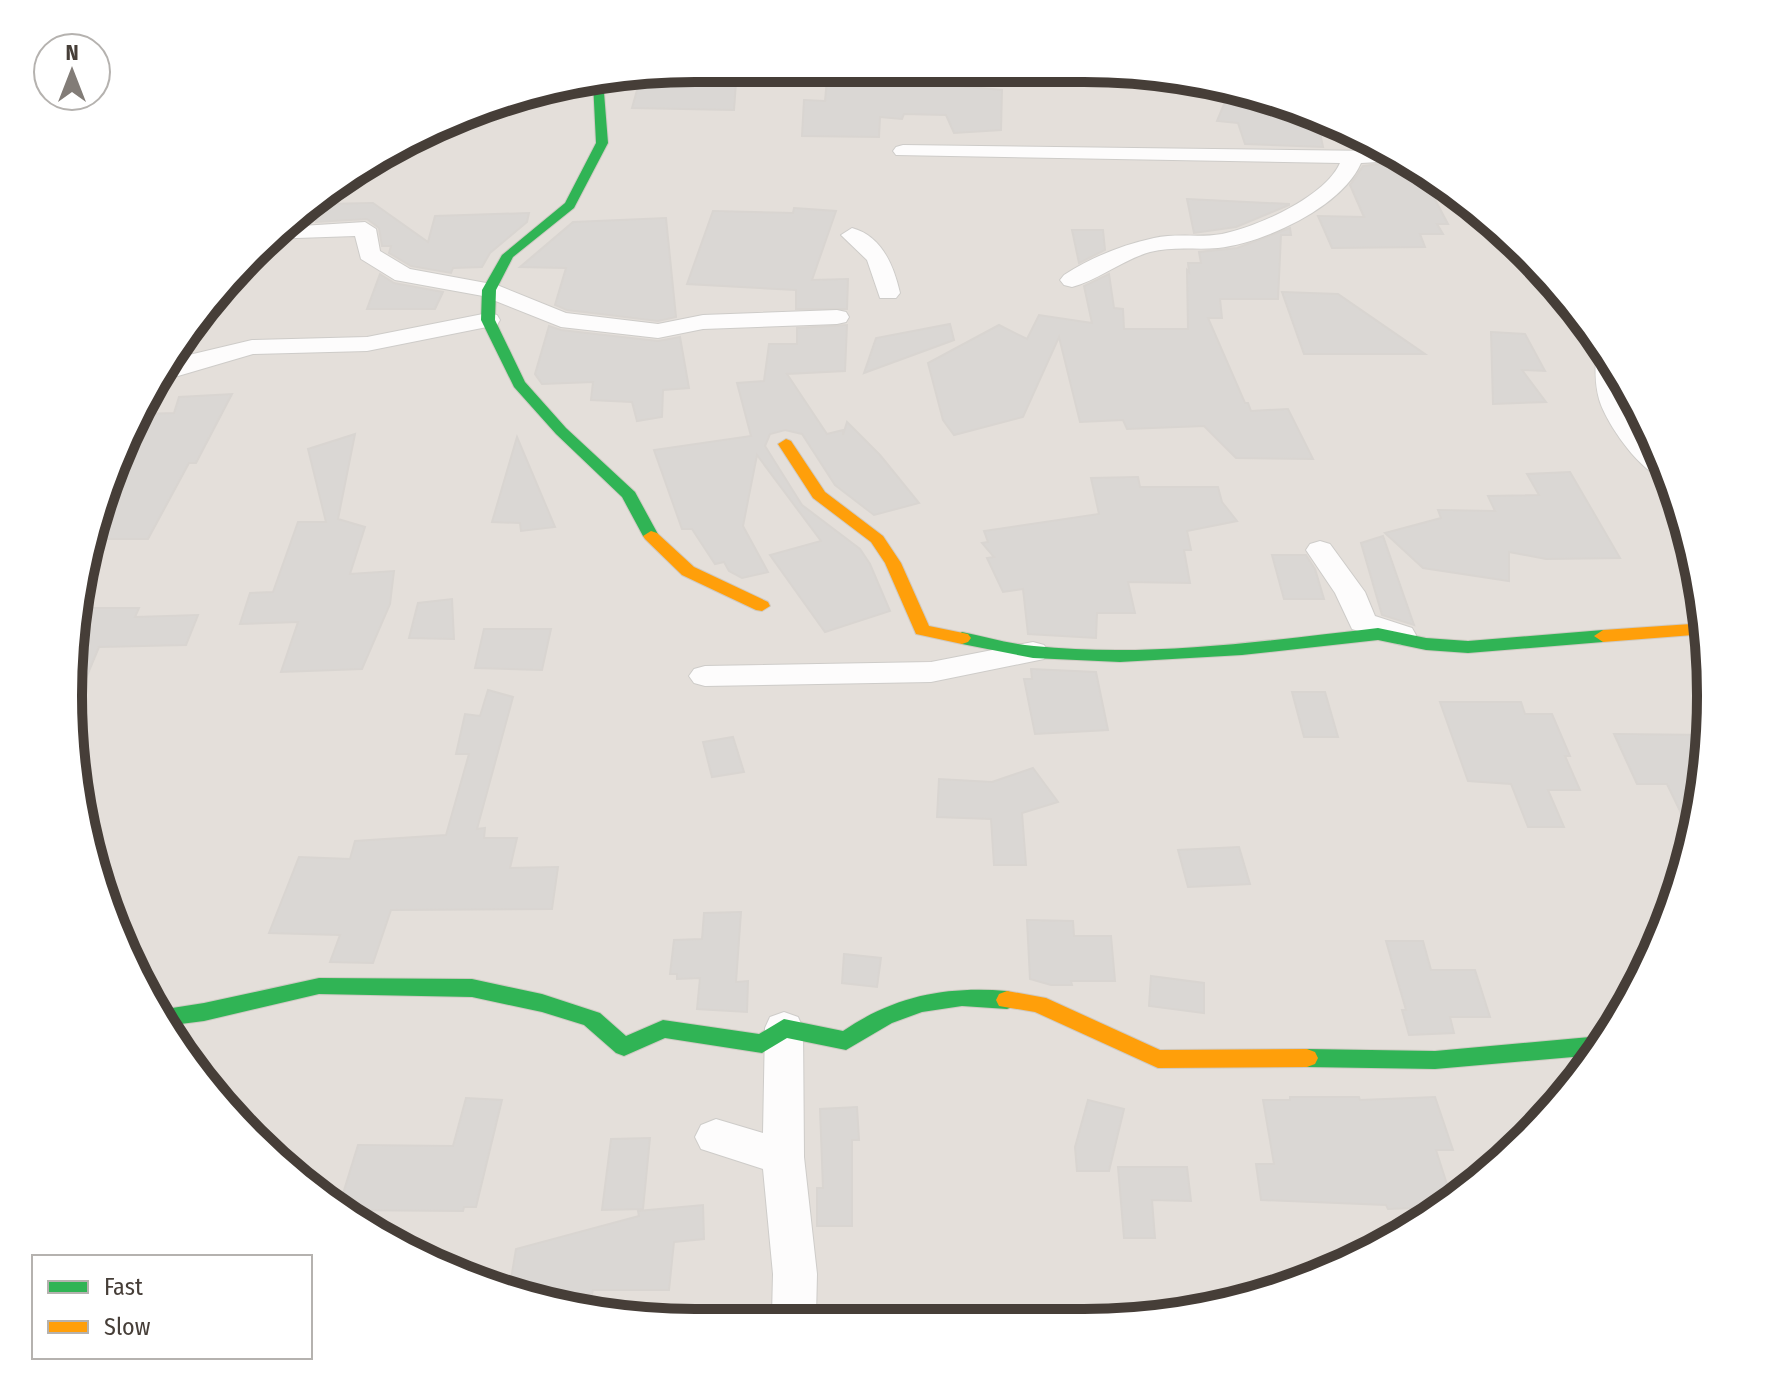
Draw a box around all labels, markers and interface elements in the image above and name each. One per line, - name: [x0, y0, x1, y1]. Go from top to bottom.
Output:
- north arrow: [32, 32, 112, 112]
- text: N: [65, 39, 79, 66]
- legend: [32, 1255, 312, 1359]
- text: Fast: [104, 1273, 143, 1301]
- text: Slow: [104, 1313, 151, 1341]

